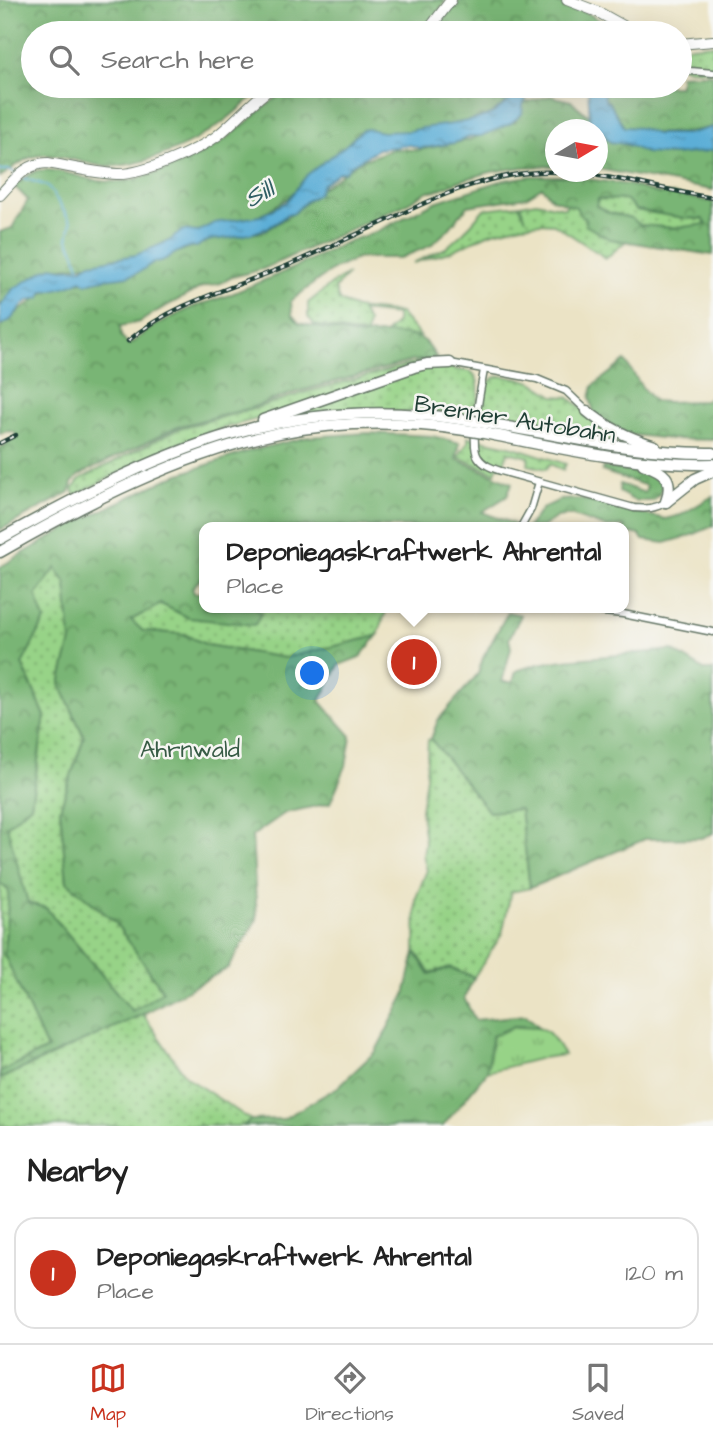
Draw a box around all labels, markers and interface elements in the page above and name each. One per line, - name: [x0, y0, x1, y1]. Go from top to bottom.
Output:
- search box: [21, 21, 692, 98]
- icon: search: [45, 41, 83, 79]
- text: Search here: [101, 42, 254, 78]
- north arrow: [545, 119, 608, 182]
- water label: Sill: [238, 170, 283, 217]
- street label: Brenner Autobahn: [412, 387, 618, 453]
- popup: [199, 522, 629, 613]
- text: Deponiegaskraftwerk Ahrental: [227, 534, 601, 570]
- text: Place: [227, 570, 284, 602]
- pin: 1: [391, 636, 437, 688]
- your location: [295, 656, 329, 690]
- park label: Ahrnwald: [140, 733, 240, 767]
- text: Nearby: [28, 1151, 128, 1193]
- text: Deponiegaskraftwerk Ahrental: [97, 1239, 472, 1275]
- text: 1: [52, 1257, 54, 1289]
- text: 120 m: [625, 1257, 683, 1289]
- text: Place: [97, 1275, 154, 1307]
- tab: Map: [89, 1359, 127, 1428]
- tab: Directions: [305, 1359, 394, 1428]
- tab: Saved: [572, 1359, 624, 1428]

